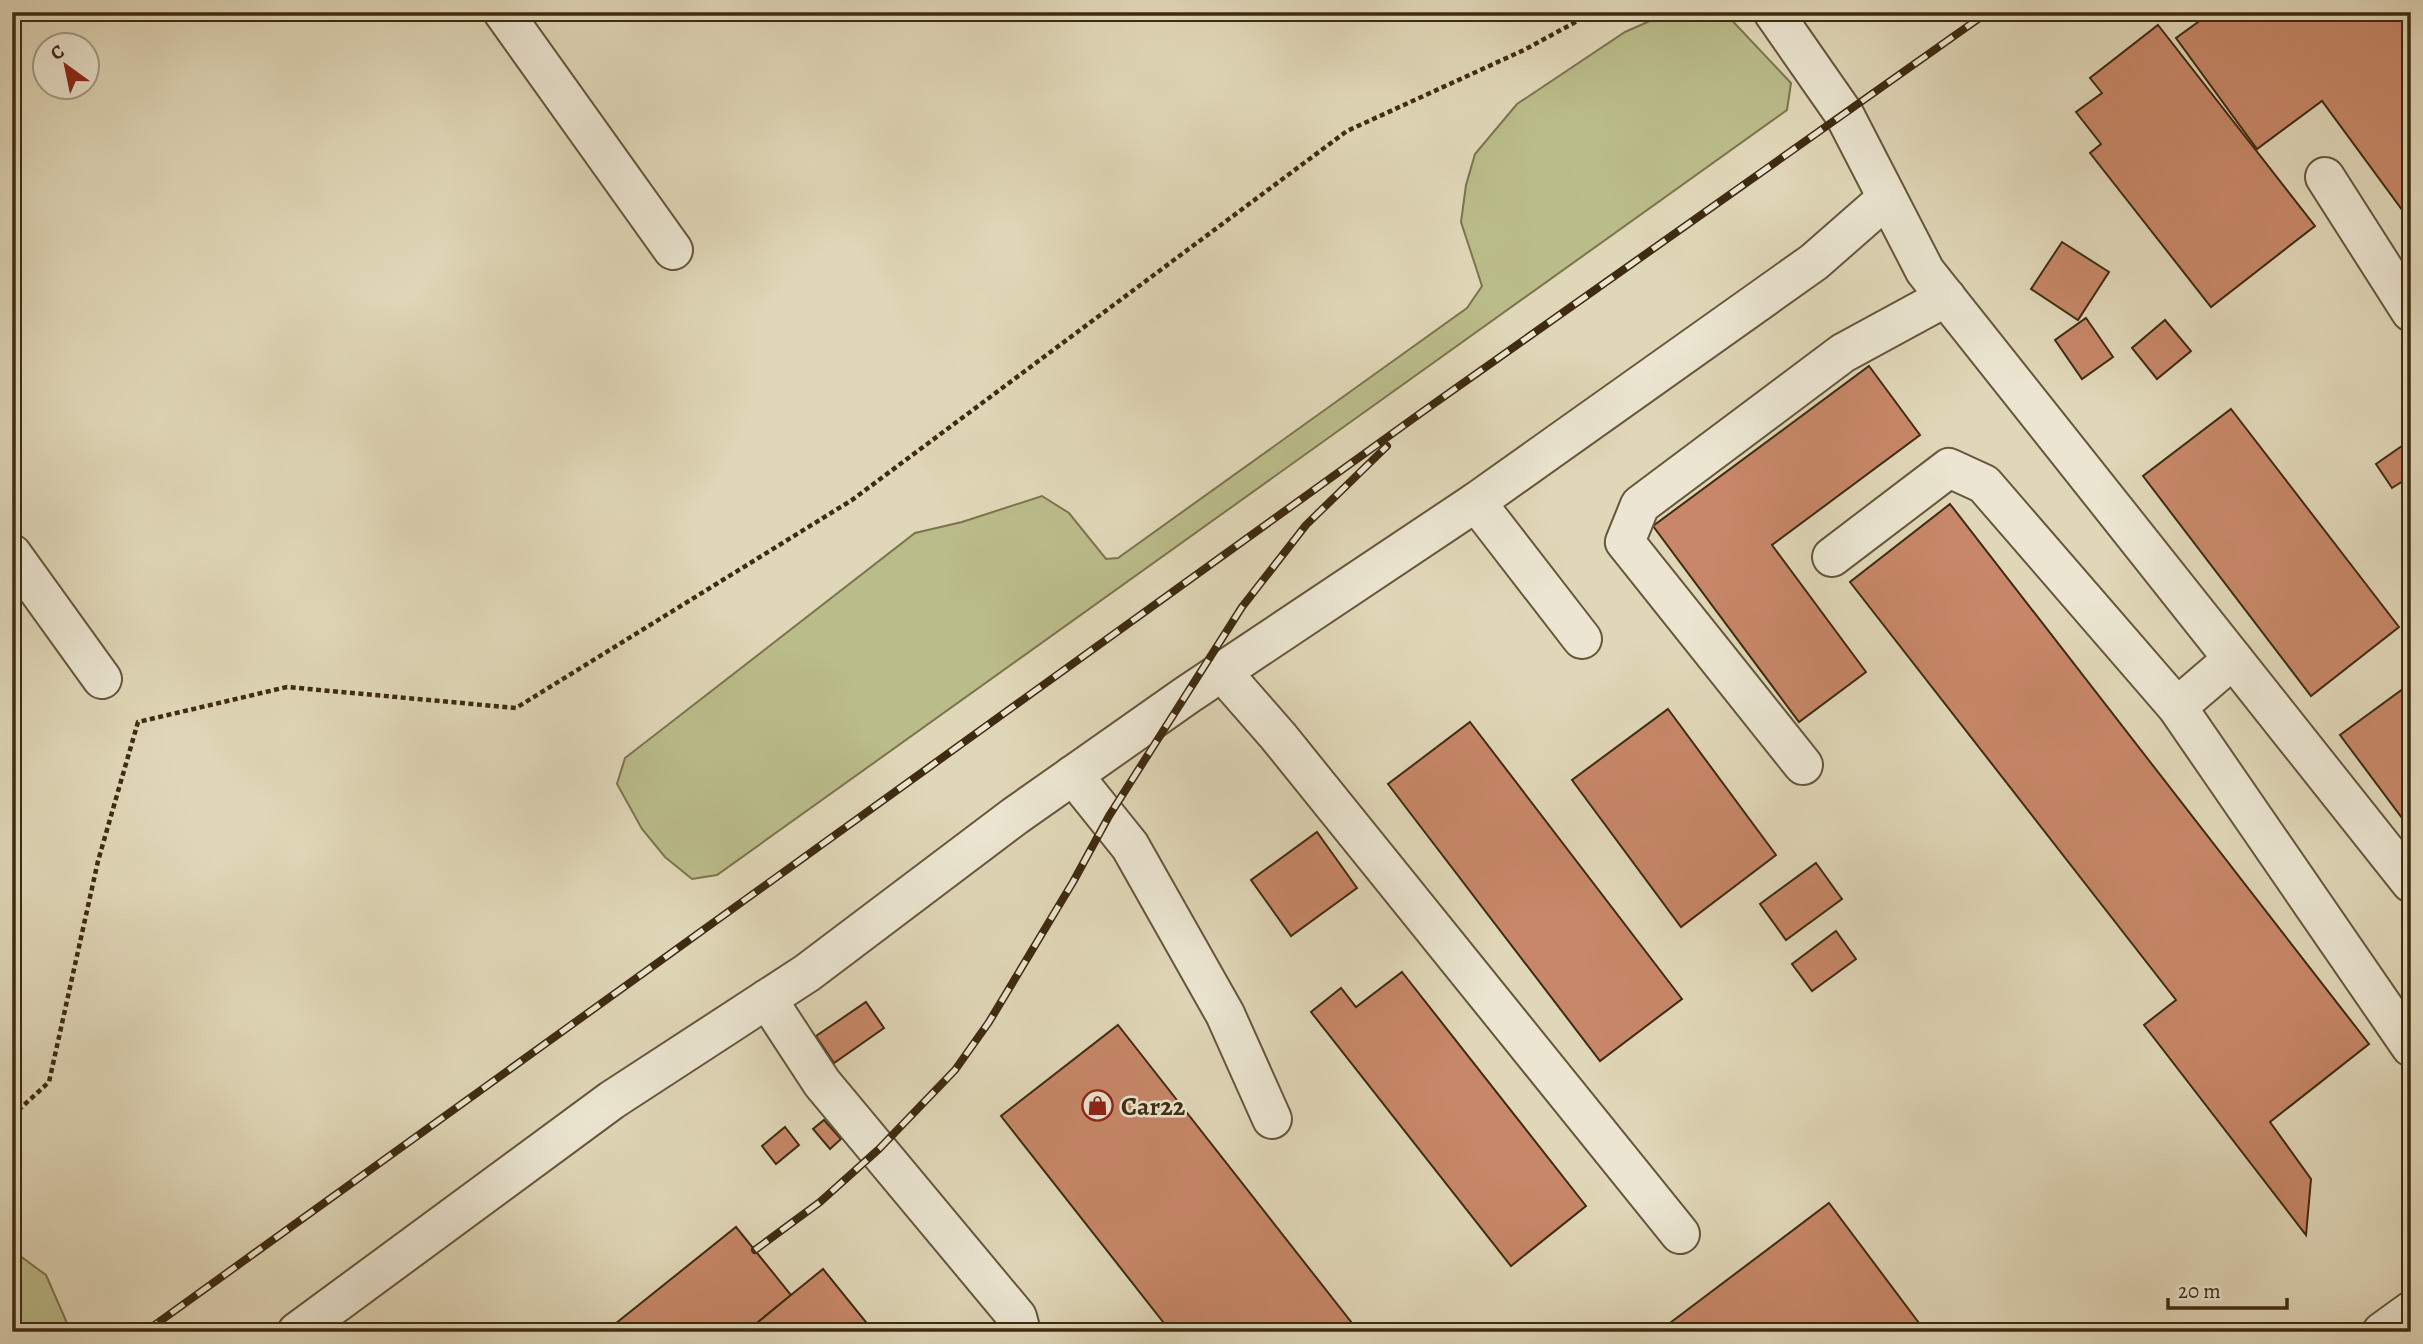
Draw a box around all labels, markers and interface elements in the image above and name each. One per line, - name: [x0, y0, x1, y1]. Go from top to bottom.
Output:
- north arrow: [32, 32, 102, 102]
- text: С: [45, 38, 69, 67]
- shop icon: Car22: [1081, 1089, 1115, 1123]
- place label: Car22: [1121, 1089, 1186, 1124]
- scale bar: [2168, 1267, 2286, 1311]
- text: 20 m: [2178, 1277, 2221, 1305]

